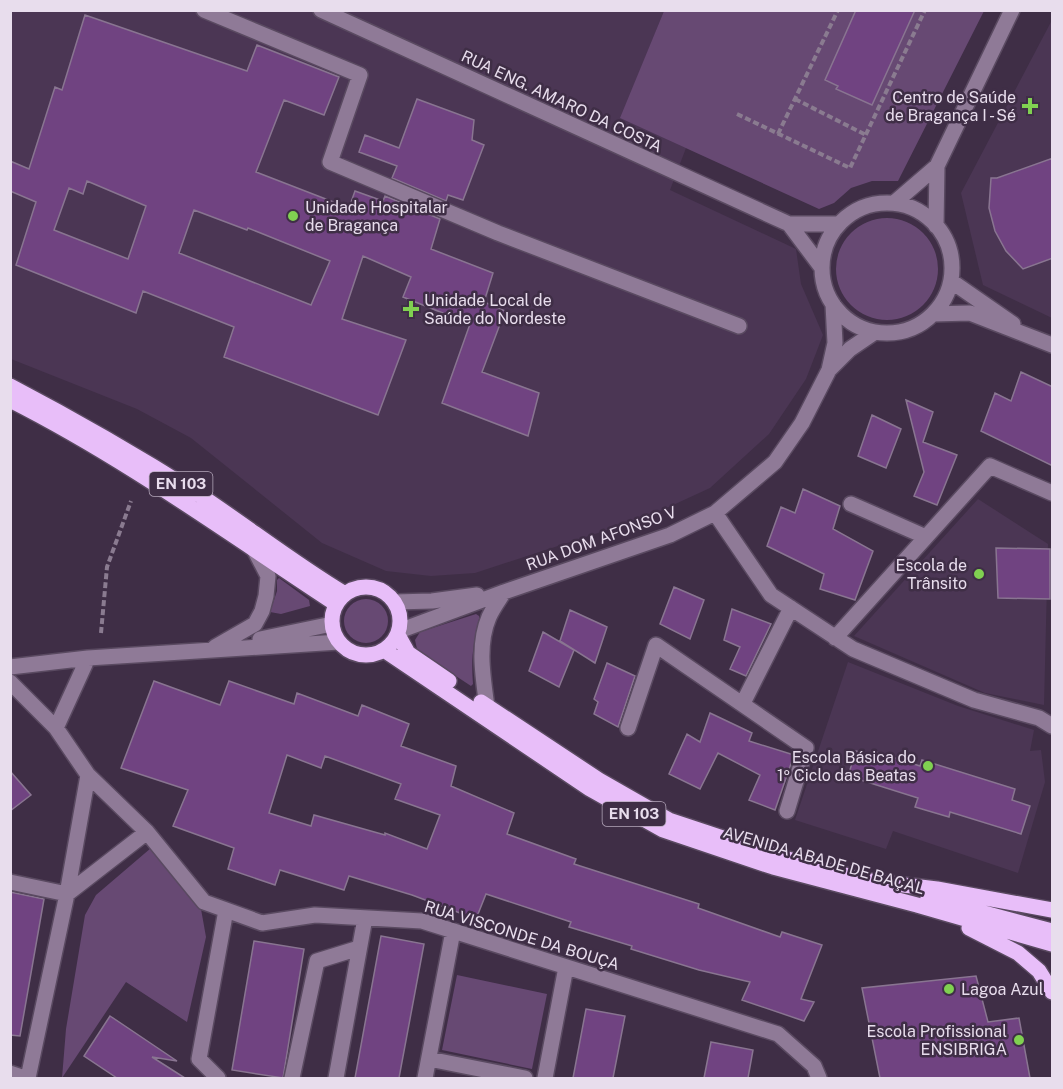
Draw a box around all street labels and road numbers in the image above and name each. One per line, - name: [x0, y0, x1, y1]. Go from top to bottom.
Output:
- street label: RUA ENG. AMARO DA COSTA: [458, 47, 665, 156]
- road number: EN 103: [150, 472, 213, 496]
- street label: RUA DOM AFONSO V: [523, 502, 679, 575]
- road number: EN 103: [602, 802, 666, 826]
- street label: AVENIDA ABADE DE BAÇAL: [721, 823, 927, 898]
- street label: RUA VISCONDE DA BOUÇA: [422, 897, 622, 974]

